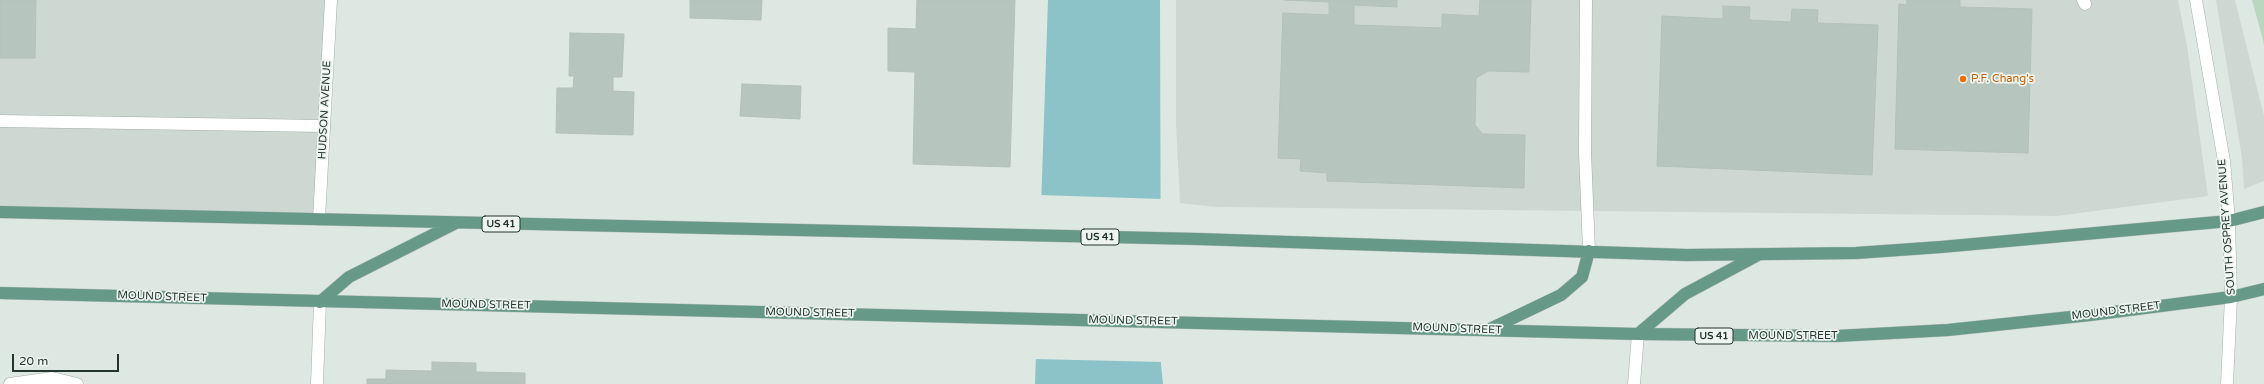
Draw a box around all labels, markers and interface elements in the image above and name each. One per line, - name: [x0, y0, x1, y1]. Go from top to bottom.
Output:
- street label: HUDSON AVENUE: [316, 60, 334, 160]
- place label: P.F. Chang's: [1971, 72, 2034, 86]
- marker: P.F. Chang's: [1958, 74, 1968, 84]
- street label: SOUTH OSPREY AVENUE: [2216, 159, 2238, 295]
- road number: US 41: [482, 216, 520, 232]
- road number: US 41: [1081, 229, 1119, 245]
- street label: MOUND STREET: [117, 289, 207, 305]
- street label: MOUND STREET: [441, 298, 531, 312]
- street label: MOUND STREET: [2071, 299, 2161, 323]
- street label: MOUND STREET: [765, 306, 855, 320]
- street label: MOUND STREET: [1088, 314, 1178, 328]
- street label: MOUND STREET: [1412, 321, 1502, 337]
- road number: US 41: [1695, 328, 1733, 344]
- street label: MOUND STREET: [1748, 329, 1838, 343]
- scale bar: [14, 346, 121, 372]
- text: 20 m: [19, 354, 48, 368]

